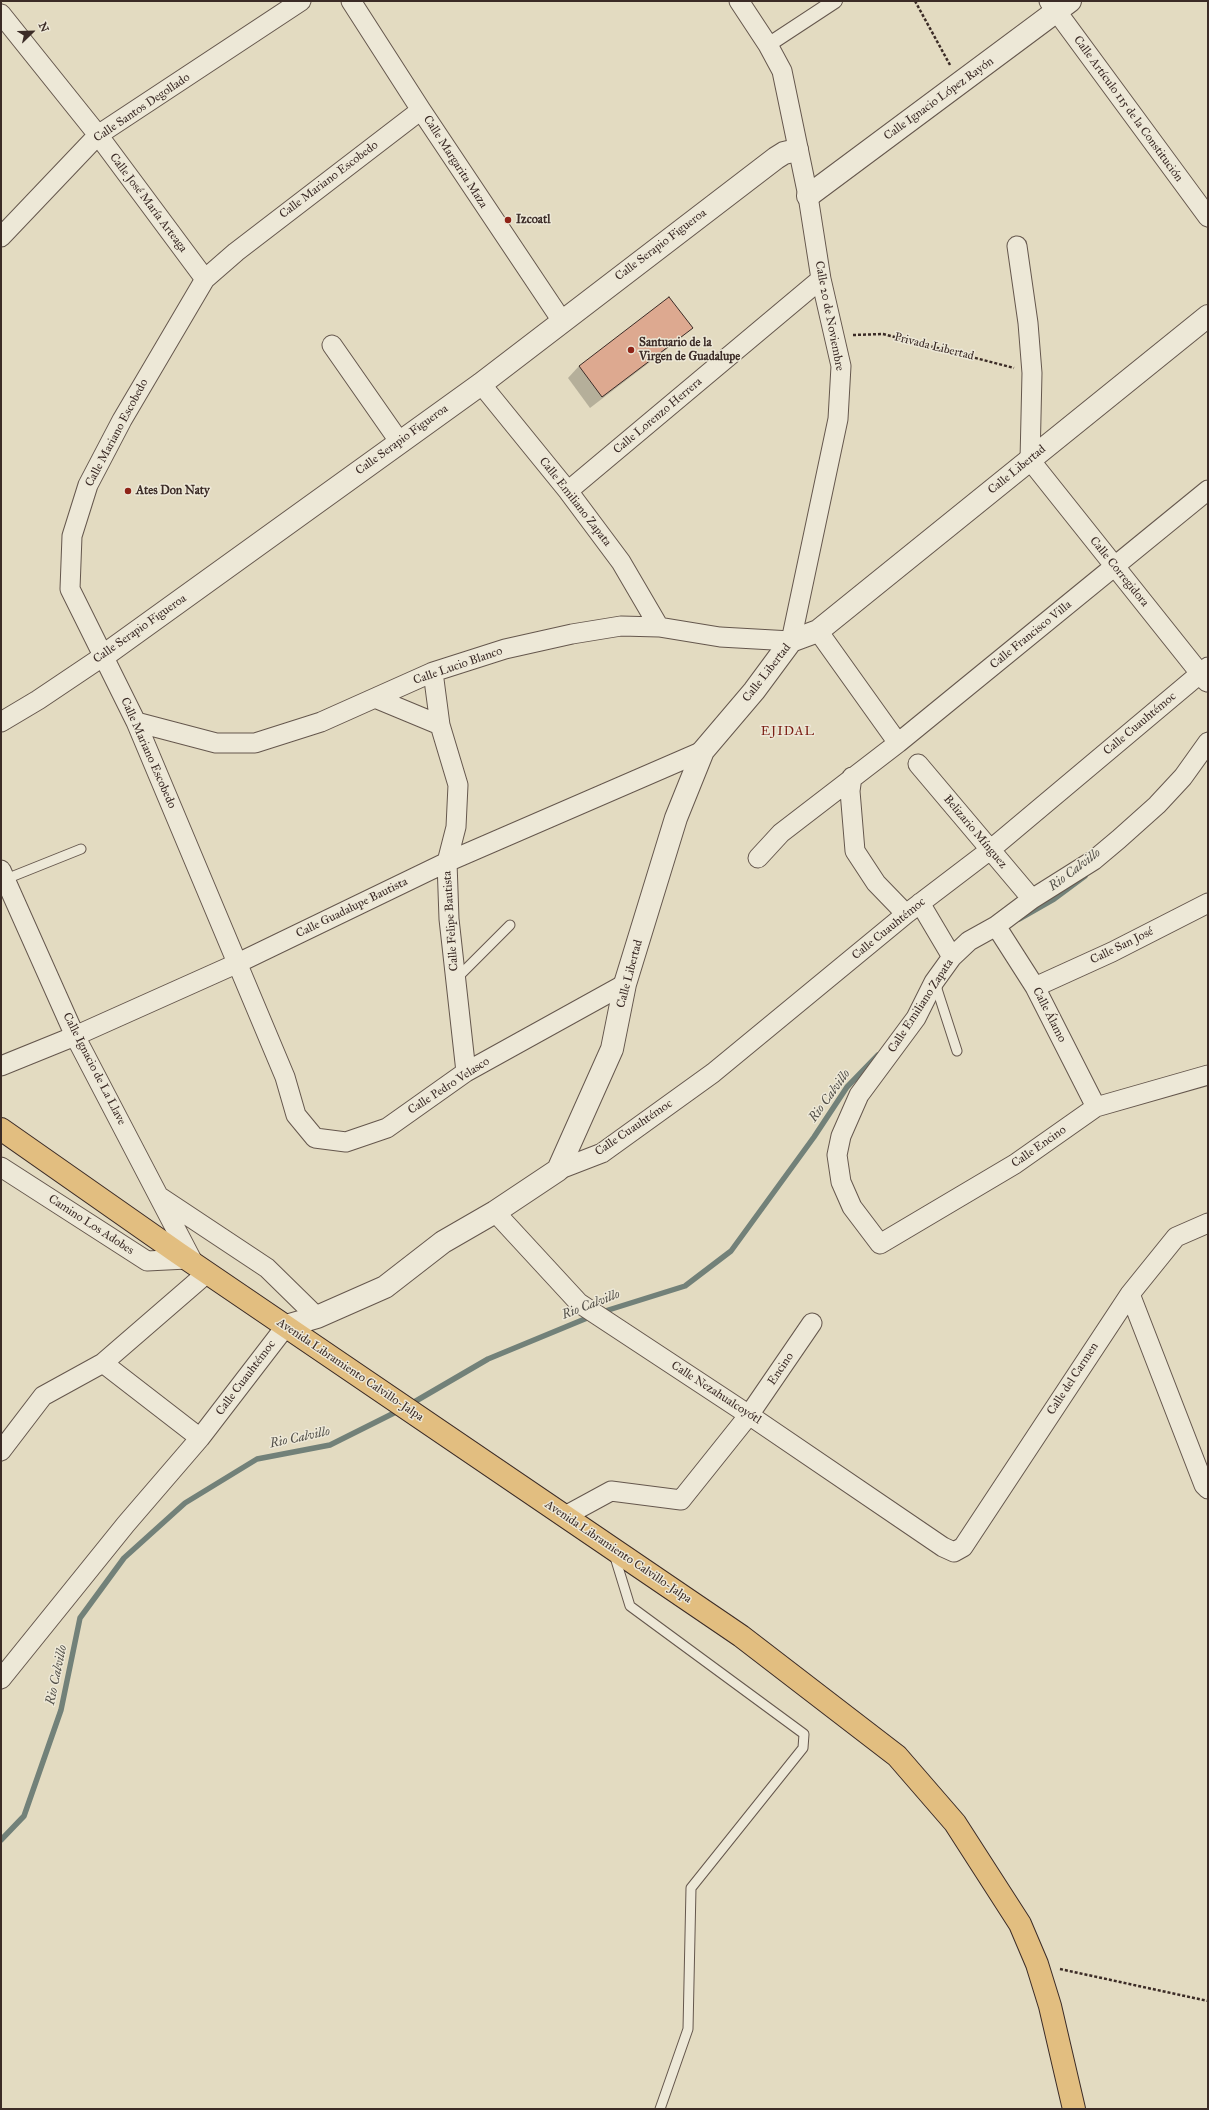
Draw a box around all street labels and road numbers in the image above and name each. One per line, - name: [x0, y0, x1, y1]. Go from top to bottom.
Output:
- street label: Calle Artículo 115 de la Constitución: [1070, 33, 1186, 185]
- street label: Calle Ignacio López Rayón: [881, 54, 997, 144]
- street label: Calle Santos Degollado: [91, 70, 193, 146]
- street label: Calle Margarita Maza: [420, 113, 490, 211]
- street label: Calle Mariano Escobedo: [277, 138, 381, 222]
- street label: Calle José María Arteaga: [106, 151, 190, 255]
- street label: Calle Serapio Figueroa: [612, 206, 710, 284]
- street label: Calle 20 de Noviembre: [811, 260, 847, 372]
- street label: Privada Libertad: [893, 330, 975, 364]
- street label: Calle Lorenzo Herrera: [611, 375, 705, 457]
- street label: Calle Mariano Escobedo: [82, 377, 152, 489]
- street label: Calle Serapio Figueroa: [353, 402, 451, 478]
- street label: Calle Libertad: [985, 442, 1049, 498]
- street label: Calle Emiliano Zapata: [536, 455, 614, 549]
- street label: Calle Corregidora: [1086, 534, 1152, 610]
- street label: Calle Serapio Figueroa: [91, 591, 189, 667]
- street label: Calle Francisco Villa: [987, 598, 1075, 672]
- street label: Calle Libertad: [740, 641, 794, 705]
- street label: Calle Lucio Blanco: [411, 644, 505, 688]
- street label: Calle Cuauhtémoc: [1101, 689, 1179, 759]
- street label: Calle Mariano Escobedo: [117, 695, 179, 811]
- street label: Belizario Mínguez: [940, 792, 1010, 872]
- street label: Calle Felipe Bautista: [440, 870, 462, 972]
- street label: Calle Guadalupe Bautista: [294, 875, 410, 941]
- street label: Calle Cuauhtémoc: [849, 895, 929, 963]
- street label: Calle San José: [1088, 925, 1156, 967]
- street label: Calle Libertad: [614, 938, 646, 1010]
- street label: Calle Emiliano Zapata: [885, 956, 957, 1056]
- street label: Calle Álamo: [1029, 985, 1069, 1045]
- street label: Calle Ignacio de La Llave: [59, 1010, 129, 1128]
- street label: Calle Pedro Velasco: [405, 1054, 493, 1118]
- street label: Calle Cuauhtémoc: [592, 1097, 676, 1159]
- street label: Calle Encino: [1009, 1123, 1069, 1171]
- street label: Camino Los Adobes: [45, 1192, 137, 1258]
- street label: Avenida Libramiento Calvillo-Jalpa: [274, 1315, 426, 1425]
- street label: Calle Cuauhtémoc: [213, 1338, 279, 1418]
- street label: Calle del Carmen: [1044, 1340, 1102, 1418]
- street label: Encino: [765, 1350, 797, 1388]
- street label: Calle Nezahualcoyótl: [668, 1359, 764, 1427]
- street label: Avenida Libramiento Calvillo-Jalpa: [542, 1497, 694, 1607]

